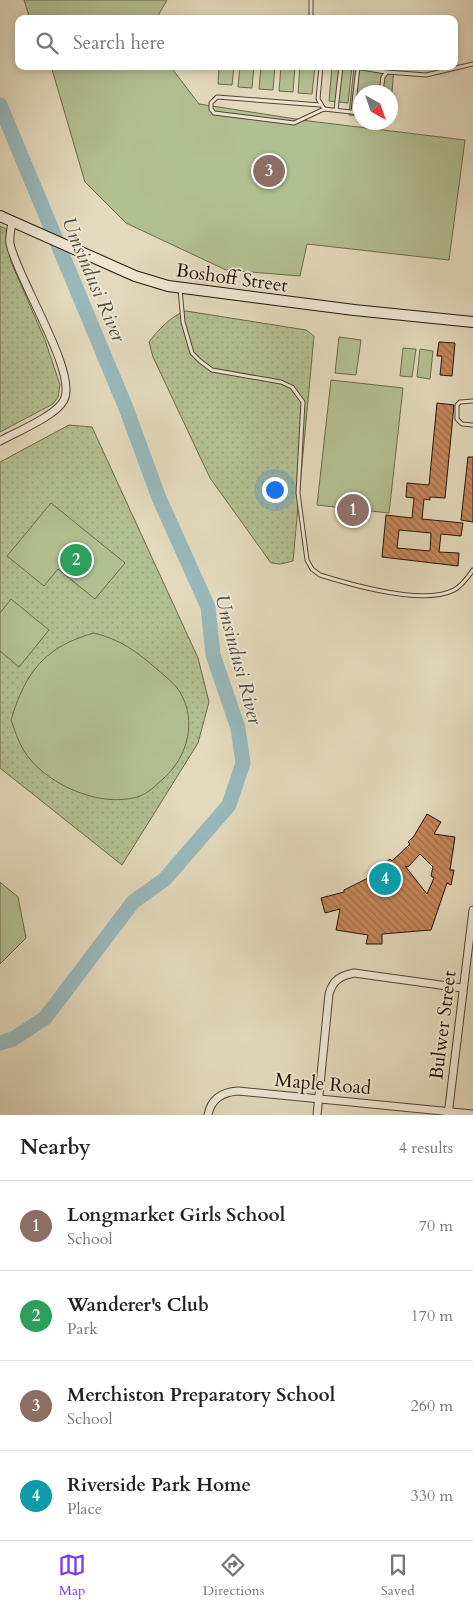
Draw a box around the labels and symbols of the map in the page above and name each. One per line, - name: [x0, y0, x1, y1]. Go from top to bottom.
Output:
- north arrow: [353, 85, 398, 130]
- pin: 3: [253, 152, 285, 190]
- water label: Umsindusi River: [55, 212, 133, 347]
- street label: Boshoff Street: [174, 257, 289, 299]
- your location: [262, 477, 288, 503]
- pin: 1: [337, 491, 369, 529]
- pin: 2: [60, 541, 92, 579]
- water label: Umsindusi River: [208, 591, 269, 729]
- pin: 4: [369, 860, 401, 898]
- street label: Bulwer Street: [423, 969, 463, 1081]
- street label: Maple Road: [274, 1067, 372, 1101]

